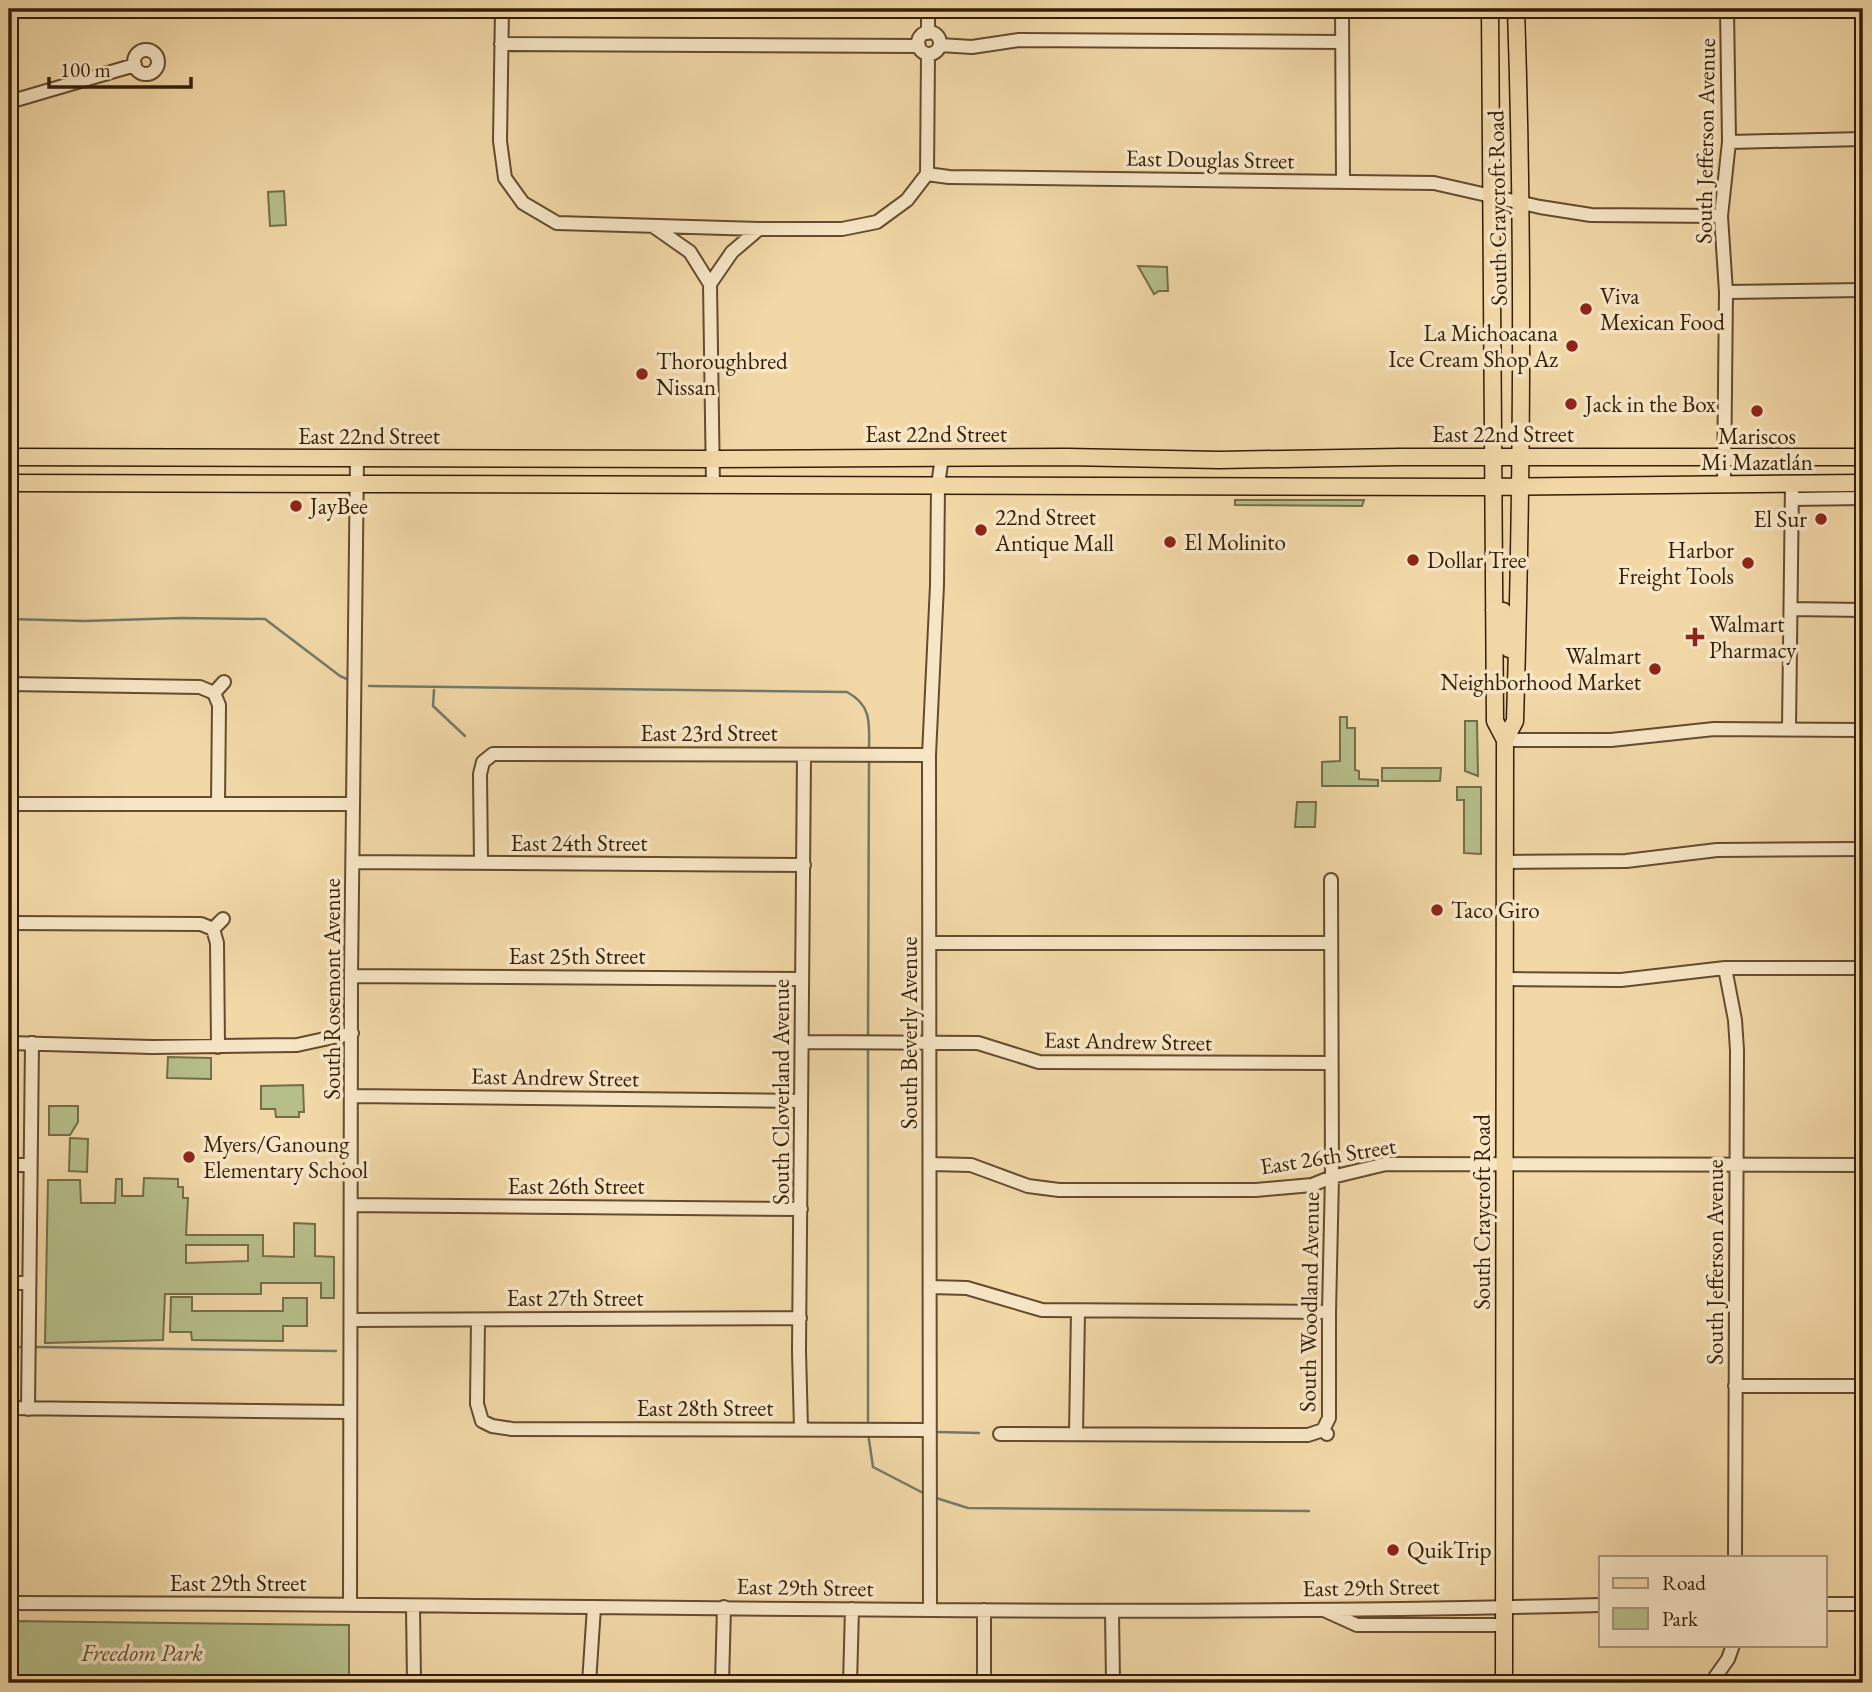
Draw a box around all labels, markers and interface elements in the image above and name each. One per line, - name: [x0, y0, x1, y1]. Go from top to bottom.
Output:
- street label: South Jefferson Avenue: [1688, 38, 1722, 244]
- scale bar: [49, 46, 191, 90]
- text: 100 m: [60, 56, 111, 83]
- street label: South Craycroft Road: [1480, 110, 1514, 306]
- street label: East Douglas Street: [1125, 143, 1295, 175]
- place label: Viva Mexican Food: [1600, 281, 1725, 337]
- marker: Viva Mexican Food: [1578, 301, 1594, 317]
- place label: La Michoacana Ice Cream Shop Az: [1388, 318, 1559, 374]
- marker: La Michoacana Ice Cream Shop Az: [1564, 338, 1580, 354]
- place label: Thoroughbred Nissan: [656, 346, 788, 402]
- marker: Thoroughbred Nissan: [634, 366, 650, 382]
- place label: Jack in the Box: [1583, 389, 1716, 419]
- marker: Jack in the Box: [1563, 396, 1579, 412]
- marker: Mariscos Mi Mazatlán: [1749, 403, 1765, 419]
- street label: East 22nd Street: [865, 419, 1008, 449]
- street label: East 22nd Street: [1432, 419, 1575, 449]
- street label: East 22nd Street: [298, 421, 441, 451]
- place label: Mariscos Mi Mazatlán: [1701, 421, 1813, 477]
- place label: JayBee: [308, 491, 368, 521]
- marker: JayBee: [288, 498, 304, 514]
- place label: 22nd Street Antique Mall: [994, 502, 1115, 558]
- place label: El Sur: [1753, 504, 1807, 534]
- marker: El Sur: [1813, 511, 1829, 527]
- marker: 22nd Street Antique Mall: [973, 522, 989, 538]
- place label: El Molinito: [1184, 527, 1286, 557]
- marker: El Molinito: [1162, 534, 1178, 550]
- place label: Harbor Freight Tools: [1618, 535, 1734, 591]
- place label: Dollar Tree: [1427, 545, 1526, 575]
- marker: Dollar Tree: [1405, 552, 1421, 568]
- marker: Harbor Freight Tools: [1740, 555, 1756, 571]
- place label: Walmart Pharmacy: [1709, 609, 1797, 665]
- marker: Walmart Pharmacy: [1687, 629, 1703, 645]
- place label: Walmart Neighborhood Market: [1440, 641, 1642, 697]
- marker: Walmart Neighborhood Market: [1647, 661, 1663, 677]
- street label: East 23rd Street: [640, 718, 778, 748]
- street label: East 24th Street: [510, 828, 648, 858]
- street label: South Rosemont Avenue: [317, 878, 347, 1100]
- place label: Taco Giro: [1451, 895, 1540, 925]
- marker: Taco Giro: [1429, 902, 1445, 918]
- street label: South Beverly Avenue: [894, 937, 924, 1129]
- street label: East 25th Street: [508, 941, 646, 971]
- street label: South Cloverland Avenue: [766, 979, 796, 1205]
- street label: East Andrew Street: [1044, 1025, 1213, 1057]
- street label: East Andrew Street: [471, 1061, 640, 1093]
- street label: South Craycroft Road: [1467, 1114, 1497, 1310]
- place label: Myers/Ganoung Elementary School: [203, 1129, 369, 1185]
- street label: East 26th Street: [1258, 1130, 1399, 1182]
- marker: Myers/Ganoung Elementary School: [181, 1149, 197, 1165]
- street label: South Jefferson Avenue: [1700, 1159, 1730, 1365]
- street label: East 26th Street: [507, 1171, 645, 1201]
- street label: South Woodland Avenue: [1292, 1192, 1326, 1412]
- street label: East 27th Street: [506, 1283, 644, 1313]
- street label: East 28th Street: [636, 1393, 774, 1423]
- place label: QuikTrip: [1407, 1535, 1492, 1565]
- marker: QuikTrip: [1385, 1542, 1401, 1558]
- legend: [1599, 1556, 1826, 1646]
- street label: East 29th Street: [169, 1568, 307, 1598]
- text: Road: [1662, 1569, 1706, 1596]
- street label: East 29th Street: [736, 1571, 875, 1603]
- street label: East 29th Street: [1302, 1571, 1441, 1603]
- text: Park: [1662, 1605, 1699, 1632]
- park label: Freedom Park: [80, 1638, 203, 1668]

